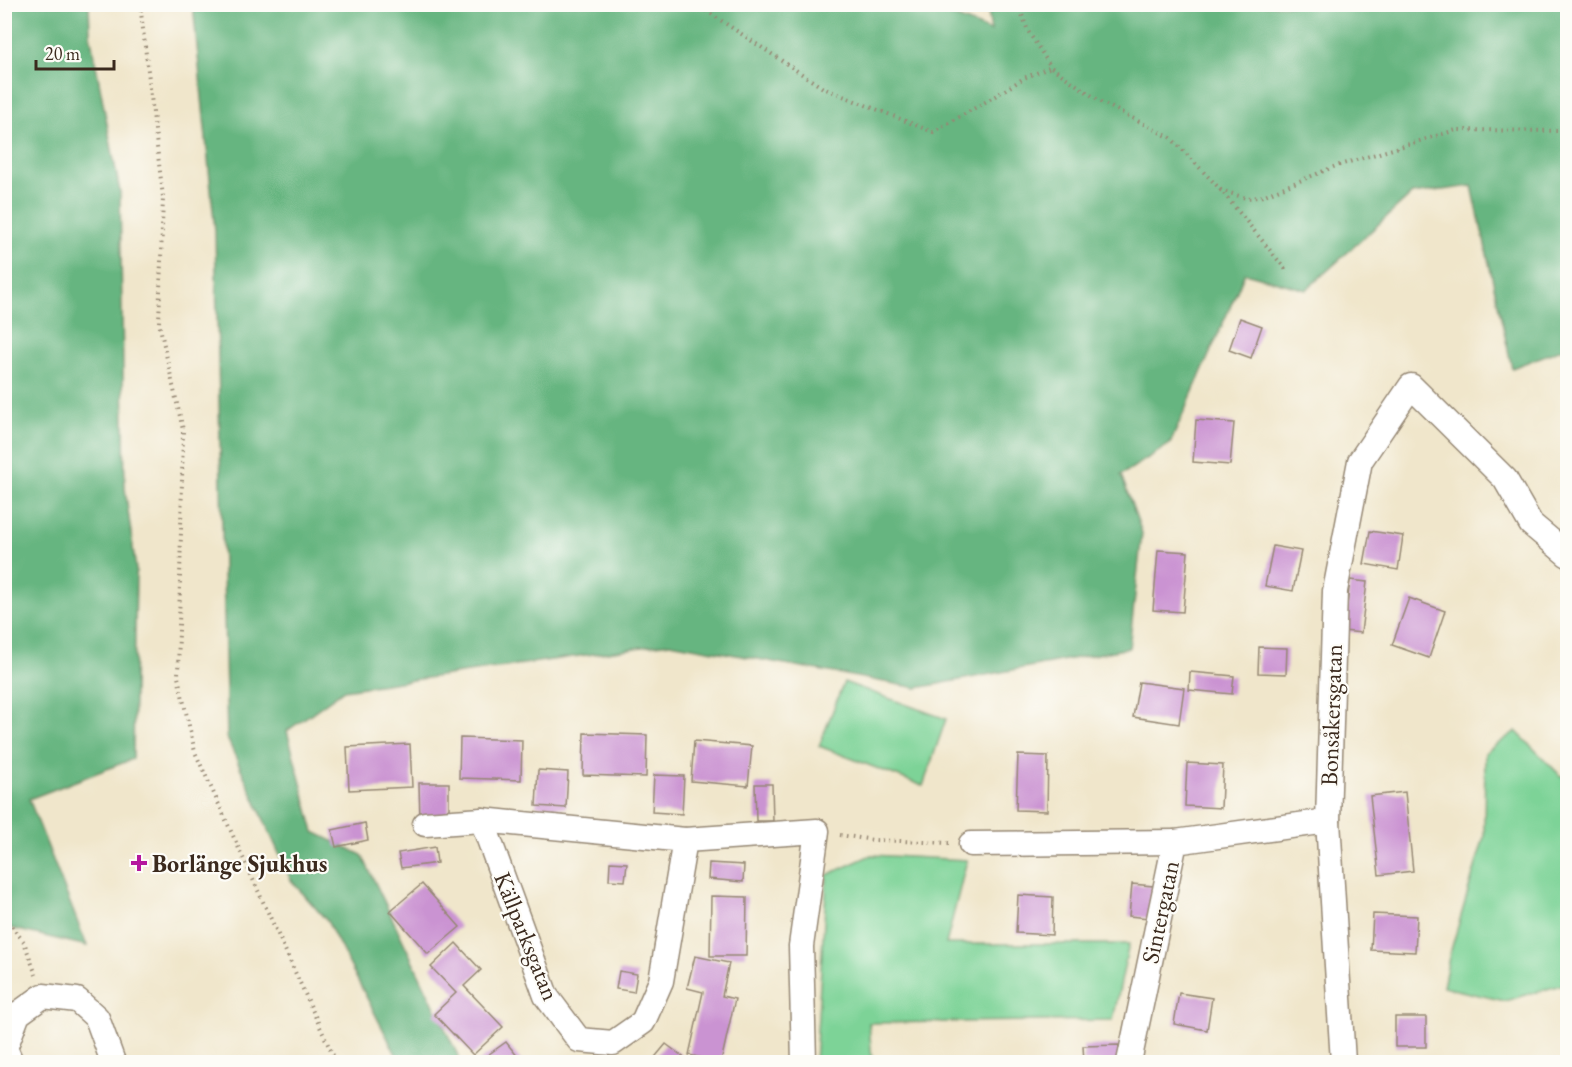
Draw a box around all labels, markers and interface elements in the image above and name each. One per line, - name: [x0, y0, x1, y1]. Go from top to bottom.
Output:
- scale bar: [36, 33, 114, 71]
- text: 20 m: [45, 42, 80, 65]
- street label: Bonsåkersgatan: [1313, 643, 1349, 787]
- place label: Borlänge Sjukhus: [152, 848, 327, 880]
- marker: Borlänge Sjukhus: [130, 854, 148, 872]
- street label: Sintergatan: [1134, 857, 1186, 966]
- street label: Källparksgatan: [487, 867, 567, 1005]

